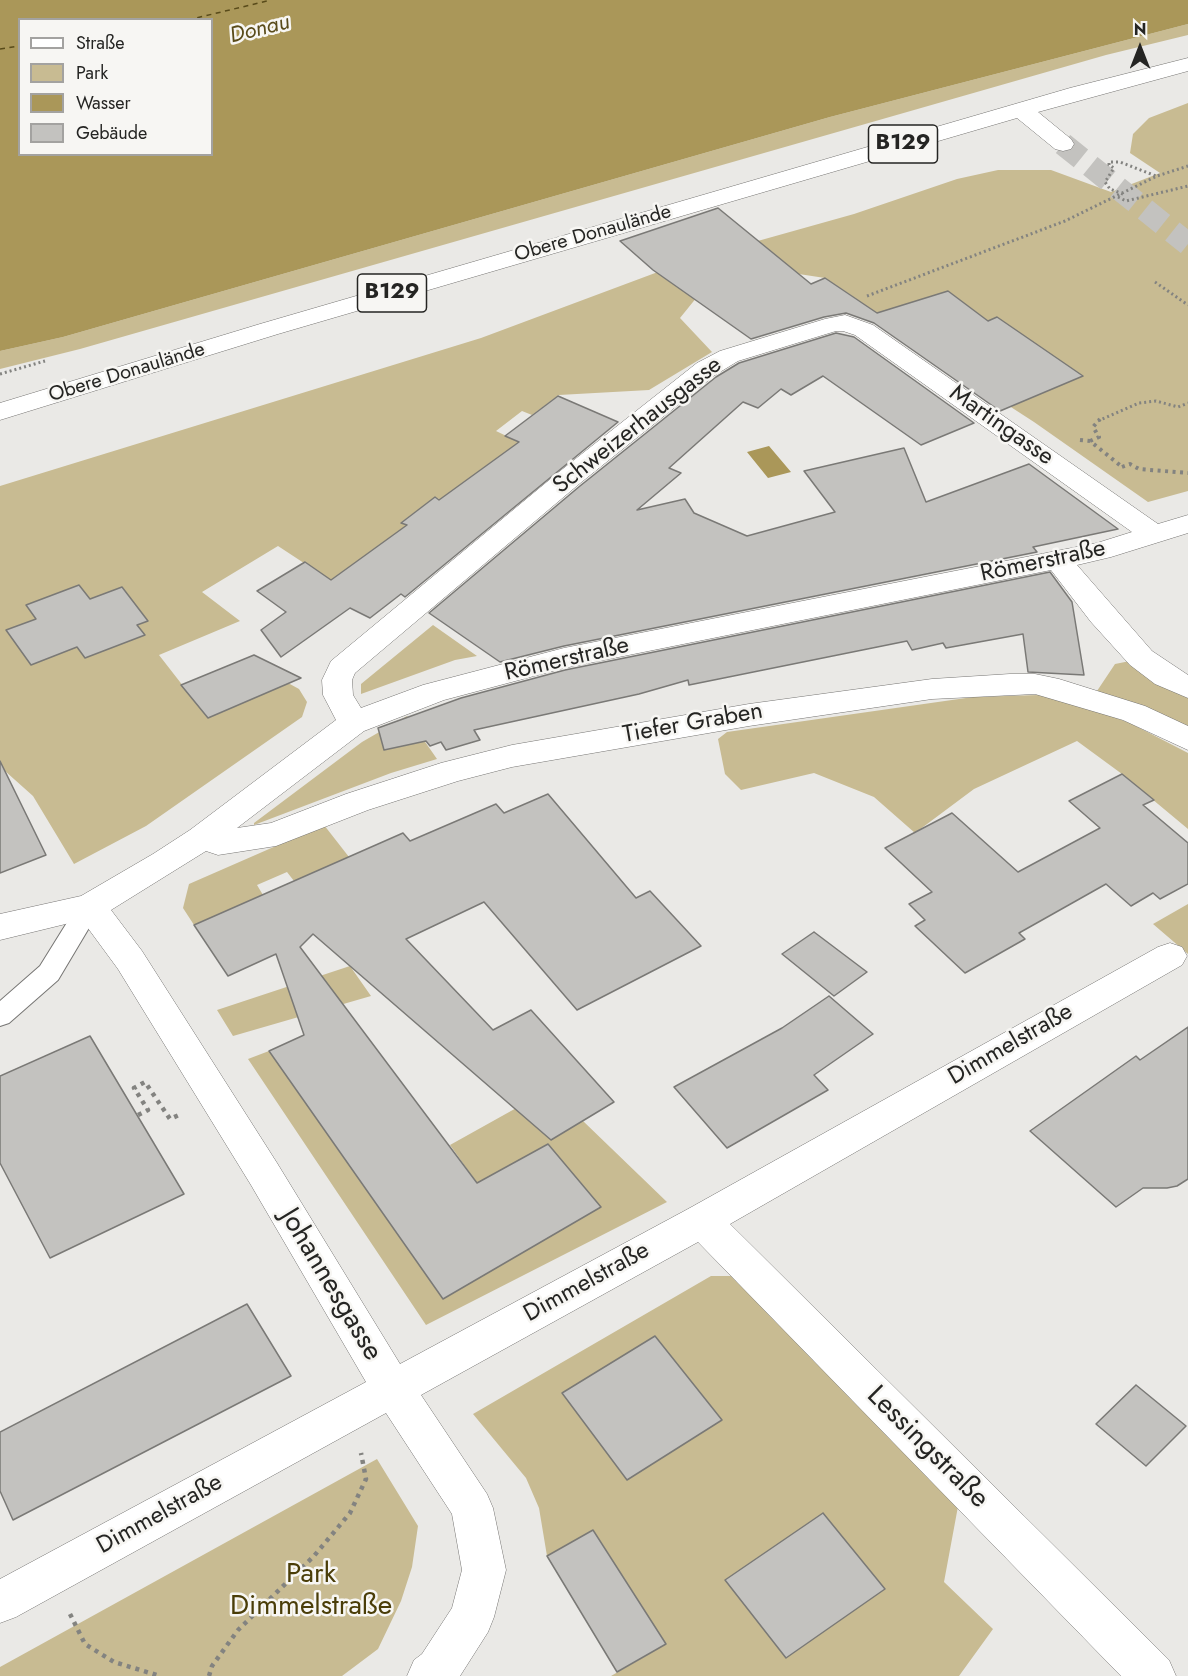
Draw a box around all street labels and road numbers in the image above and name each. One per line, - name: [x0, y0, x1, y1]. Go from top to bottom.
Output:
- road number: B129: [868, 125, 938, 163]
- street label: Obere Donaulände: [512, 200, 674, 268]
- road number: B129: [358, 274, 426, 312]
- street label: Obere Donaulände: [46, 338, 208, 408]
- street label: Schweizerhausgasse: [548, 351, 728, 501]
- street label: Martingasse: [943, 380, 1059, 472]
- street label: Römerstraße: [978, 535, 1108, 589]
- street label: Römerstraße: [502, 632, 632, 688]
- street label: Tiefer Graben: [621, 698, 765, 750]
- street label: Dimmelstraße: [944, 998, 1078, 1092]
- street label: Johannesgasse: [271, 1203, 389, 1367]
- street label: Dimmelstraße: [519, 1237, 655, 1329]
- street label: Lessingstraße: [859, 1380, 995, 1516]
- street label: Dimmelstraße: [92, 1469, 228, 1561]

